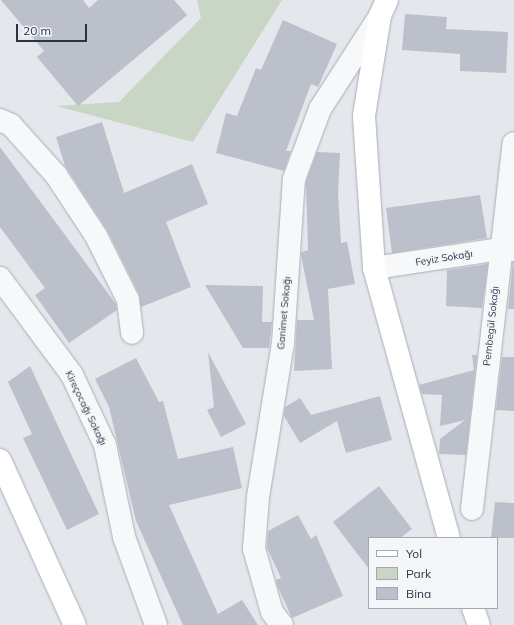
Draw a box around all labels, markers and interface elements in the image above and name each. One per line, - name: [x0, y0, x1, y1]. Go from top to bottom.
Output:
- scale bar: [18, 16, 89, 42]
- text: 20 m: [23, 23, 51, 38]
- street label: Feyiz Sokağı: [415, 248, 473, 268]
- street label: Ganimet Sokağı: [275, 276, 293, 350]
- street label: Pembegül Sokağı: [481, 285, 501, 367]
- street label: Kireçocağı Sokağı: [63, 369, 109, 447]
- legend: [368, 537, 498, 609]
- text: Yol: [406, 546, 422, 561]
- text: Park: [406, 566, 431, 581]
- text: Bina: [406, 586, 431, 601]

